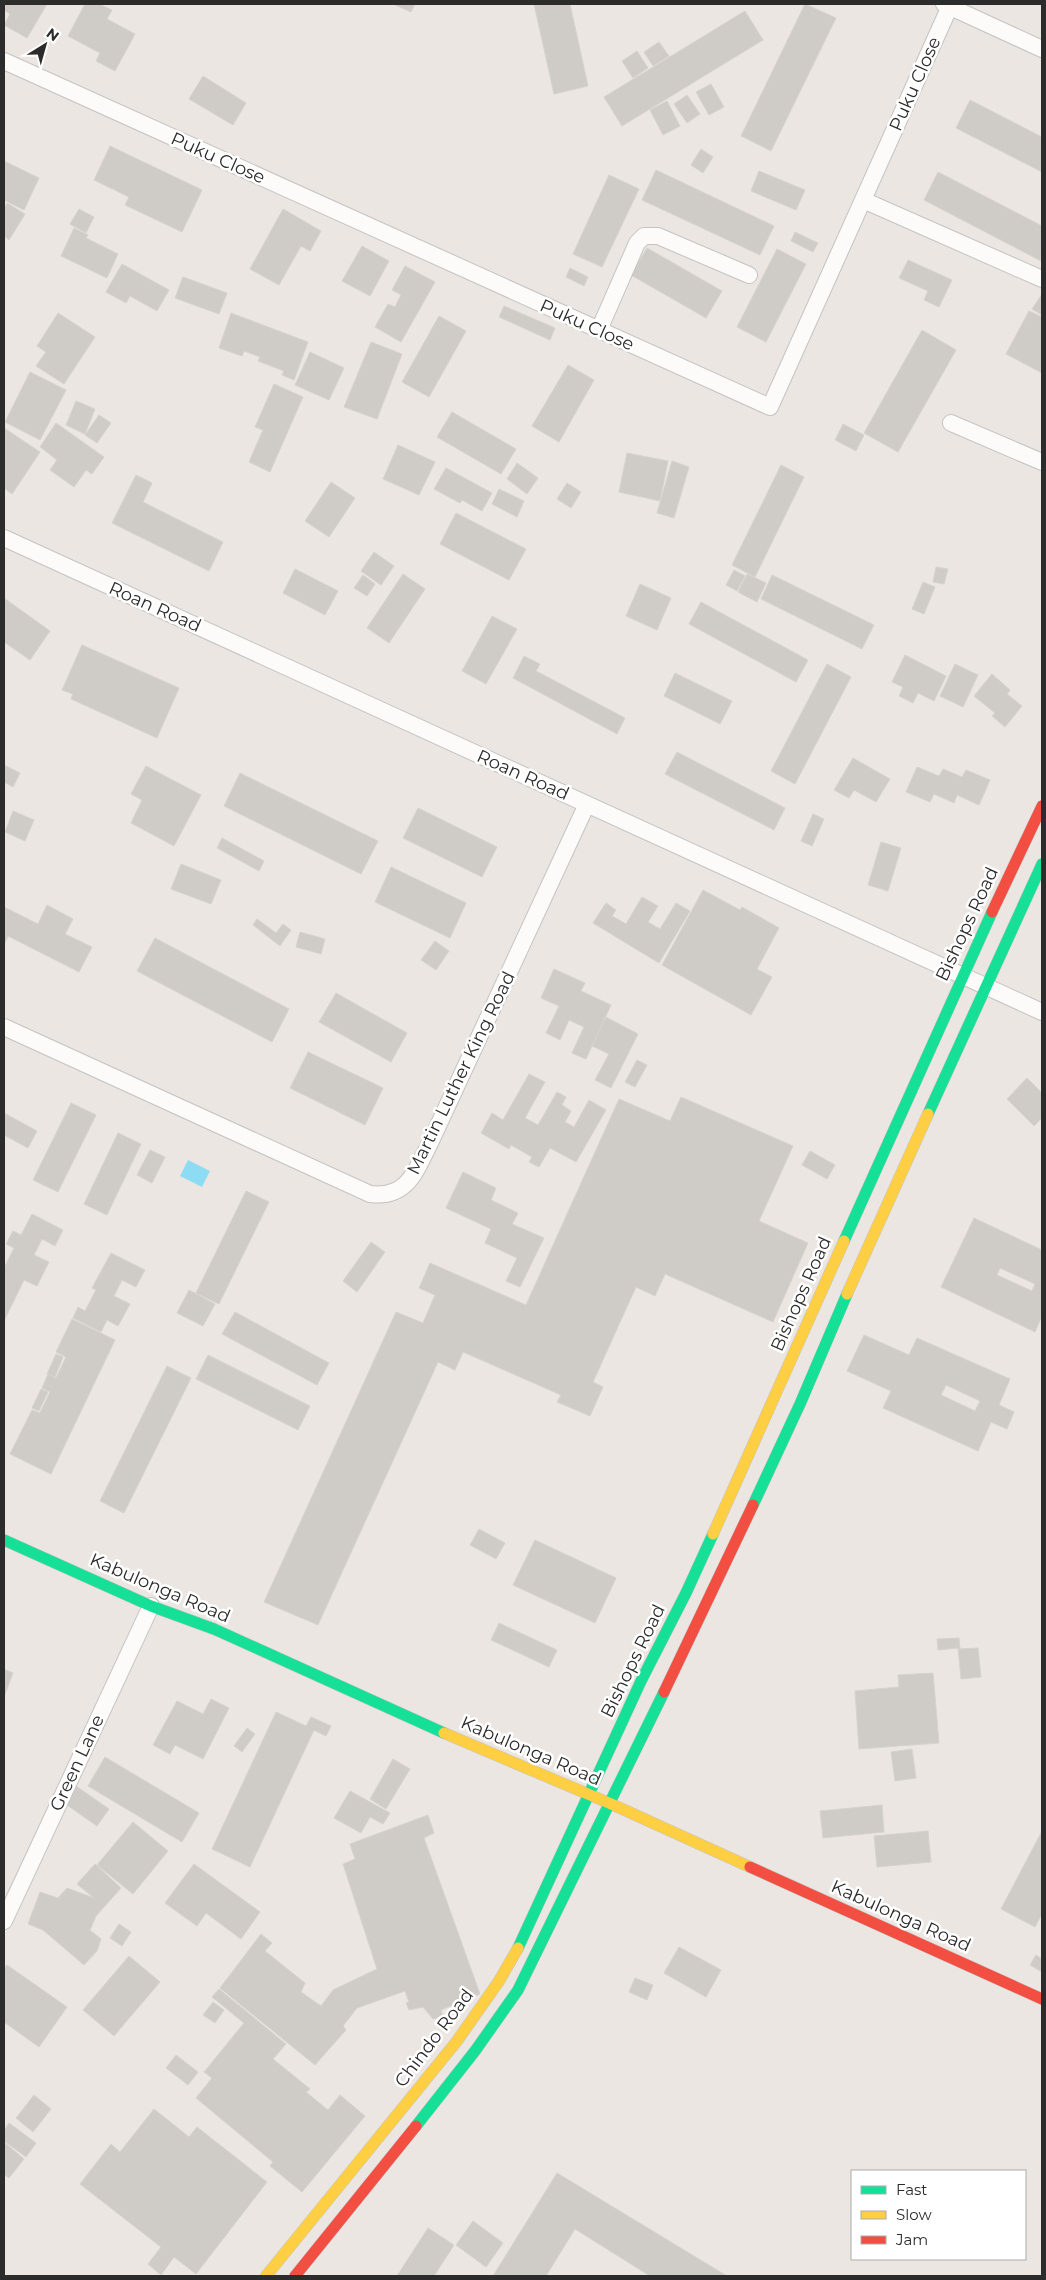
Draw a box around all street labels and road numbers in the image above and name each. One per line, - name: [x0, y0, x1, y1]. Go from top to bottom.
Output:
- street label: Puku Close: [884, 33, 946, 135]
- street label: Puku Close: [167, 127, 269, 189]
- street label: Puku Close: [536, 294, 638, 356]
- street label: Roan Road: [105, 577, 205, 637]
- street label: Roan Road: [473, 745, 573, 805]
- street label: Bishops Road: [931, 863, 1003, 985]
- street label: Martin Luther King Road: [402, 968, 520, 1178]
- street label: Bishops Road: [766, 1233, 836, 1355]
- street label: Kabulonga Road: [86, 1548, 234, 1628]
- street label: Bishops Road: [596, 1601, 670, 1721]
- street label: Green Lane: [45, 1711, 109, 1815]
- street label: Kabulonga Road: [457, 1711, 605, 1791]
- street label: Kabulonga Road: [828, 1875, 974, 1957]
- street label: Chindo Road: [390, 1985, 478, 2091]

